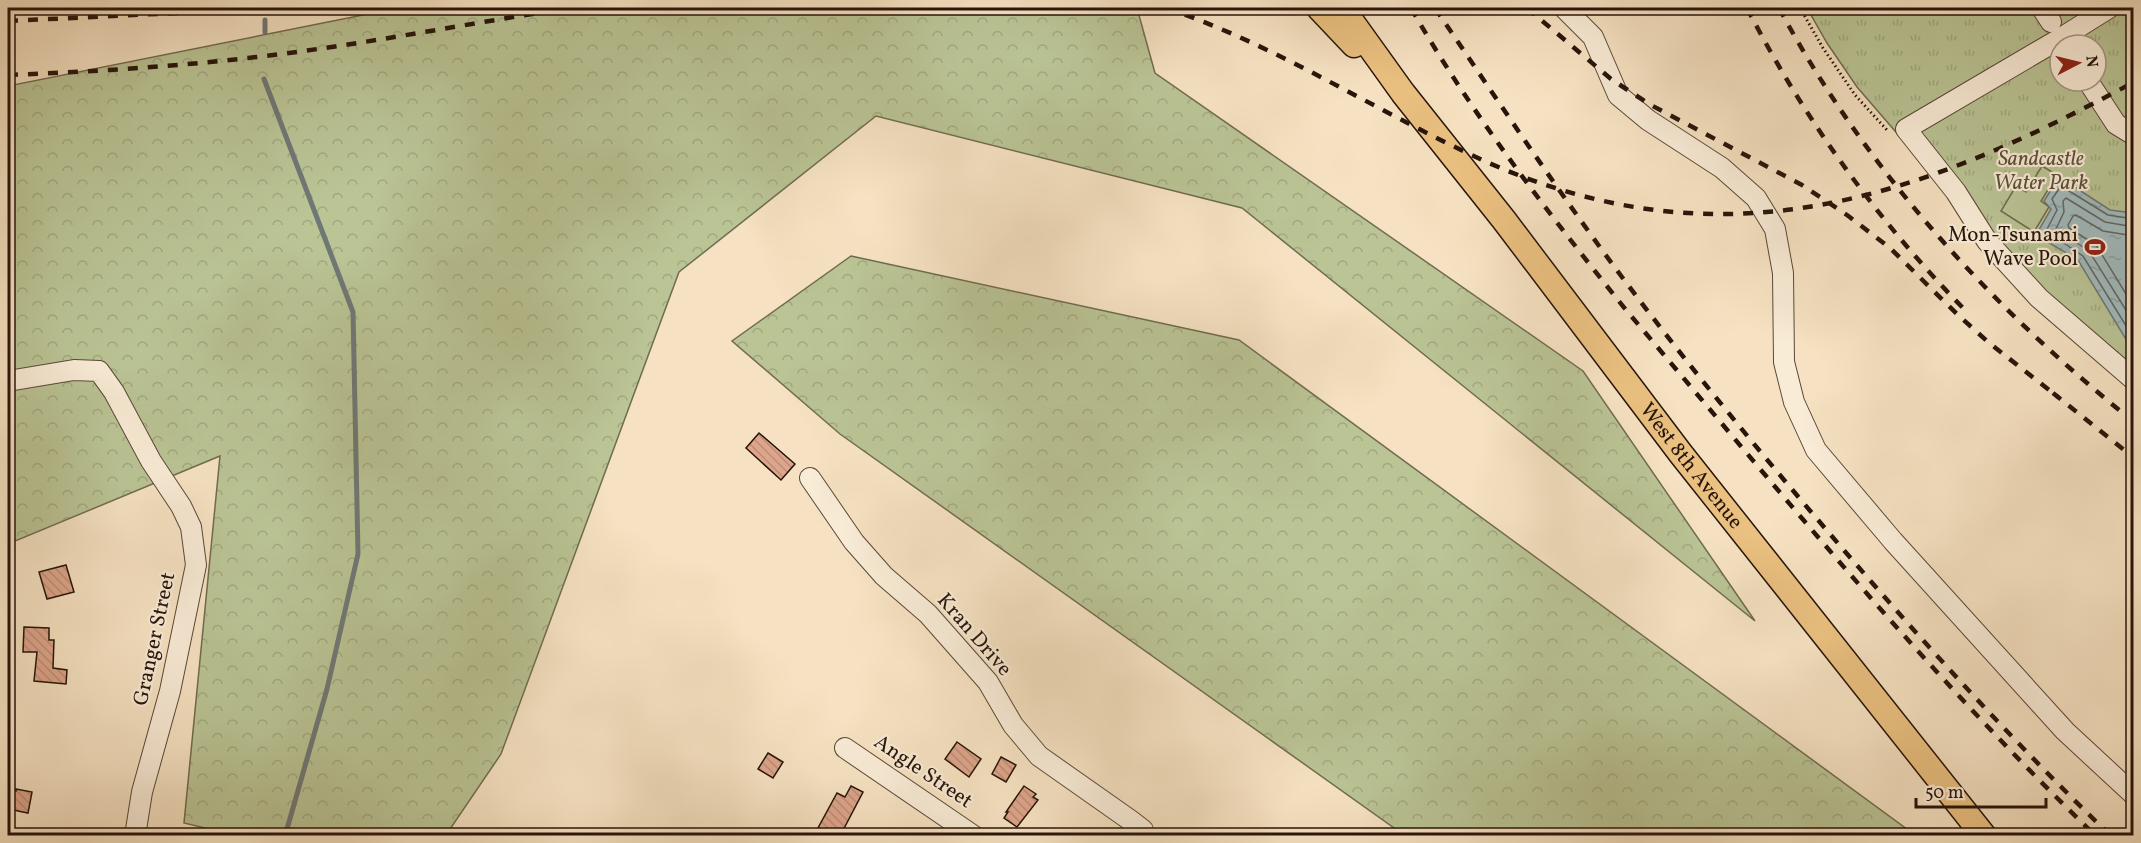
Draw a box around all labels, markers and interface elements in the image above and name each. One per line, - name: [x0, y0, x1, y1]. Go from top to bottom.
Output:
- north arrow: [2048, 33, 2108, 93]
- text: N: [2079, 54, 2103, 69]
- park label: Sandcastle Water Park: [1994, 145, 2088, 198]
- place label: Mon-Tsunami Wave Pool: [1948, 221, 2078, 274]
- sports icon: Mon-Tsunami Wave Pool: [2083, 235, 2107, 259]
- street label: West 8th Avenue: [1633, 397, 1750, 535]
- street label: Granger Street: [127, 570, 183, 708]
- street label: Kran Drive: [930, 587, 1018, 683]
- street label: Angle Street: [868, 728, 978, 816]
- scale bar: [1916, 771, 2046, 809]
- text: 50 m: [1925, 781, 1964, 806]

